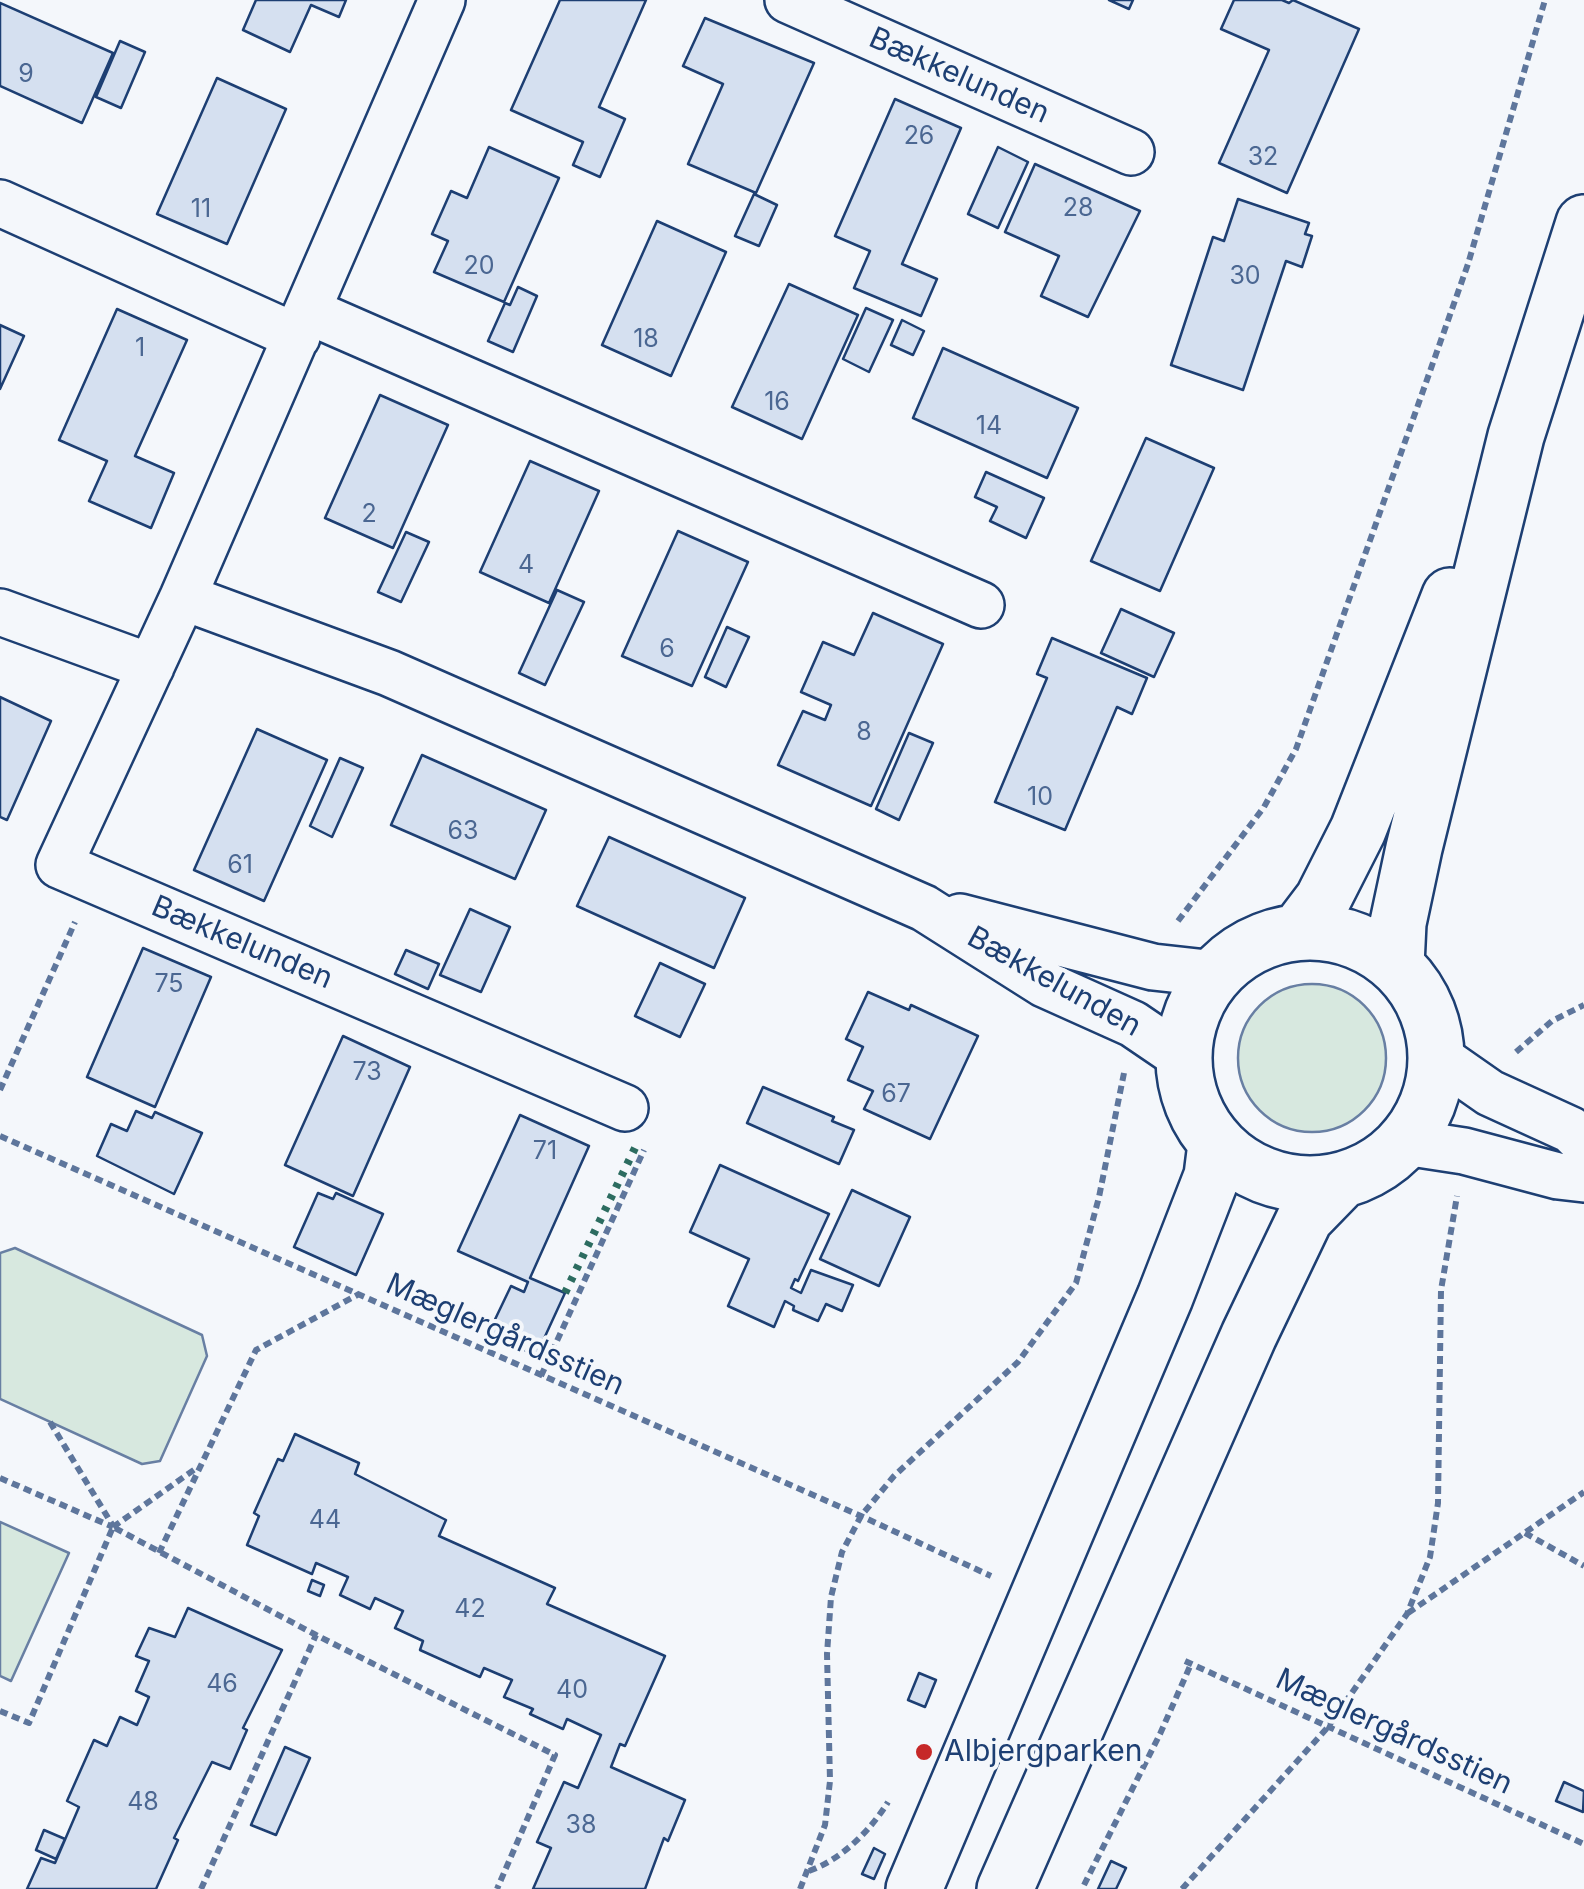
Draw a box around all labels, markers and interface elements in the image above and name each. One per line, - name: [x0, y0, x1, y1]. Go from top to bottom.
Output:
- street label: Bækkelunden: [863, 20, 1055, 132]
- house number: 9: [18, 59, 34, 89]
- house number: 26: [904, 121, 934, 151]
- house number: 32: [1248, 142, 1278, 172]
- house number: 28: [1063, 193, 1093, 223]
- house number: 11: [191, 194, 211, 224]
- house number: 20: [463, 251, 495, 281]
- house number: 30: [1229, 261, 1261, 291]
- house number: 18: [633, 324, 659, 354]
- house number: 1: [135, 333, 145, 363]
- house number: 16: [764, 387, 790, 417]
- house number: 14: [976, 411, 1002, 441]
- house number: 2: [361, 499, 377, 529]
- house number: 4: [518, 550, 534, 580]
- house number: 6: [659, 634, 675, 664]
- house number: 8: [856, 717, 872, 747]
- house number: 10: [1027, 782, 1053, 812]
- house number: 63: [448, 816, 478, 846]
- house number: 61: [227, 850, 253, 880]
- street label: Bækkelunden: [146, 889, 338, 997]
- street label: Bækkelunden: [961, 919, 1147, 1045]
- house number: 75: [154, 969, 184, 999]
- house number: 73: [352, 1057, 382, 1087]
- house number: 67: [881, 1079, 911, 1109]
- house number: 71: [533, 1136, 557, 1166]
- street label: Mæglergårdsstien: [380, 1266, 630, 1404]
- house number: 44: [309, 1505, 341, 1535]
- house number: 42: [454, 1594, 486, 1624]
- street label: Mæglergårdsstien: [1270, 1661, 1518, 1803]
- house number: 46: [206, 1669, 238, 1699]
- house number: 40: [556, 1675, 588, 1705]
- place label: Albjergparken: [944, 1734, 1143, 1770]
- marker: Albjergparken: [913, 1741, 935, 1763]
- house number: 48: [127, 1787, 159, 1817]
- house number: 38: [566, 1810, 596, 1840]

